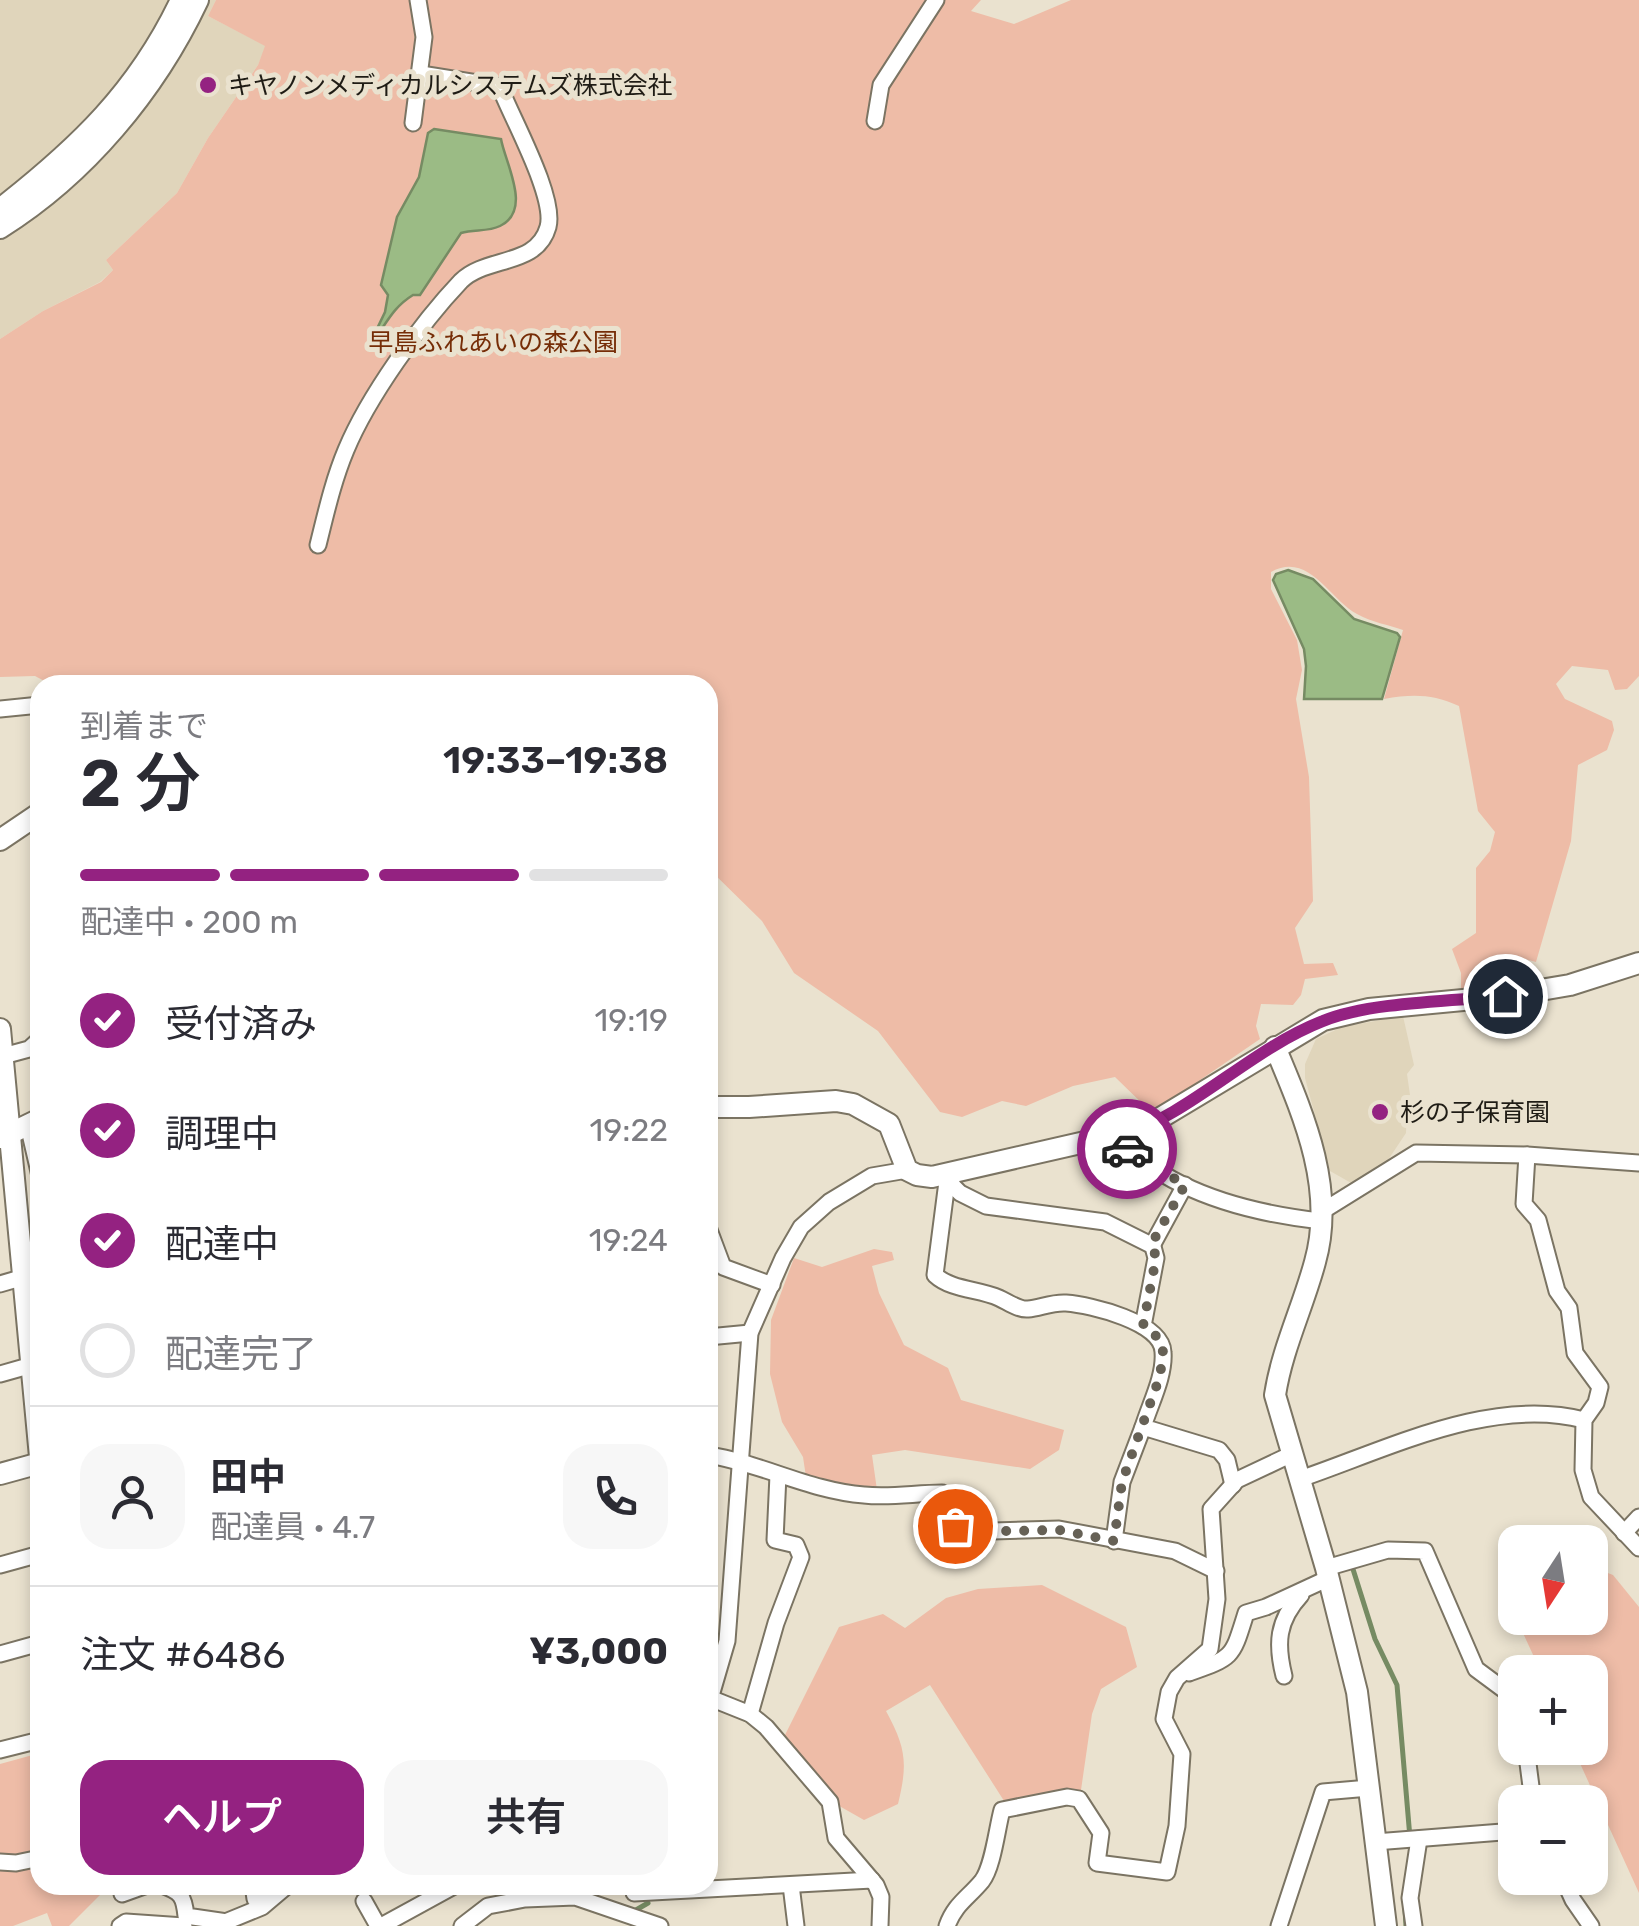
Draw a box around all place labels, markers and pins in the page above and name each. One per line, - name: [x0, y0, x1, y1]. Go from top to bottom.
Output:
- place label: キヤノンメディカルシステムズ株式会社: [228, 71, 673, 100]
- marker: キヤノンメディカルシステムズ株式会社: [197, 74, 219, 96]
- pin: [1463, 954, 1548, 1039]
- place label: 杉の子保育園: [1400, 1098, 1550, 1127]
- marker: 杉の子保育園: [1369, 1101, 1391, 1123]
- pin: [913, 1484, 998, 1569]

